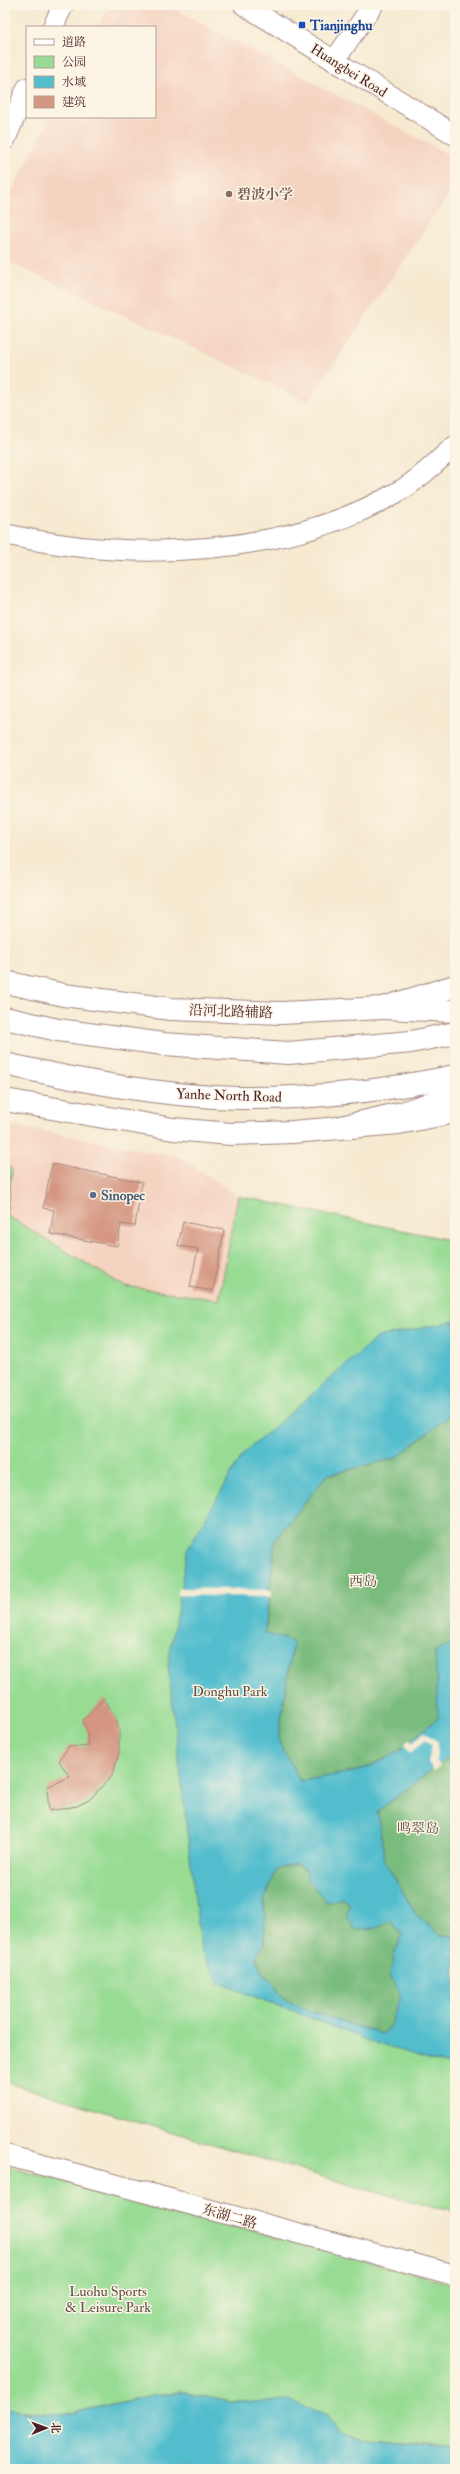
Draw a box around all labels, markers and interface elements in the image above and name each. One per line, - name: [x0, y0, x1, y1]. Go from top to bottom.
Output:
- place label: Tianjinghu: [309, 17, 373, 35]
- marker: Tianjinghu: [297, 20, 307, 30]
- legend: [26, 26, 156, 118]
- text: 道路: [62, 35, 86, 50]
- street label: Huangbei Road: [307, 40, 390, 101]
- text: 公园: [62, 55, 86, 70]
- text: 水域: [62, 75, 86, 90]
- text: 建筑: [62, 95, 86, 110]
- place label: 碧波小学: [237, 186, 293, 203]
- marker: 碧波小学: [224, 189, 234, 199]
- street label: 沿河北路辅路: [189, 1002, 273, 1021]
- street label: Yanhe North Road: [176, 1085, 282, 1106]
- place label: Sinopec: [101, 1187, 145, 1205]
- marker: Sinopec: [88, 1190, 98, 1200]
- park label: 西岛: [349, 1573, 377, 1590]
- park label: Donghu Park: [192, 1683, 268, 1700]
- park label: 鸣翠岛: [397, 1820, 439, 1837]
- street label: 东湖二路: [201, 2201, 259, 2232]
- park label: Luohu Sports & Leisure Park: [65, 2283, 151, 2316]
- north arrow: [26, 2408, 66, 2448]
- text: 北: [49, 2422, 62, 2433]

